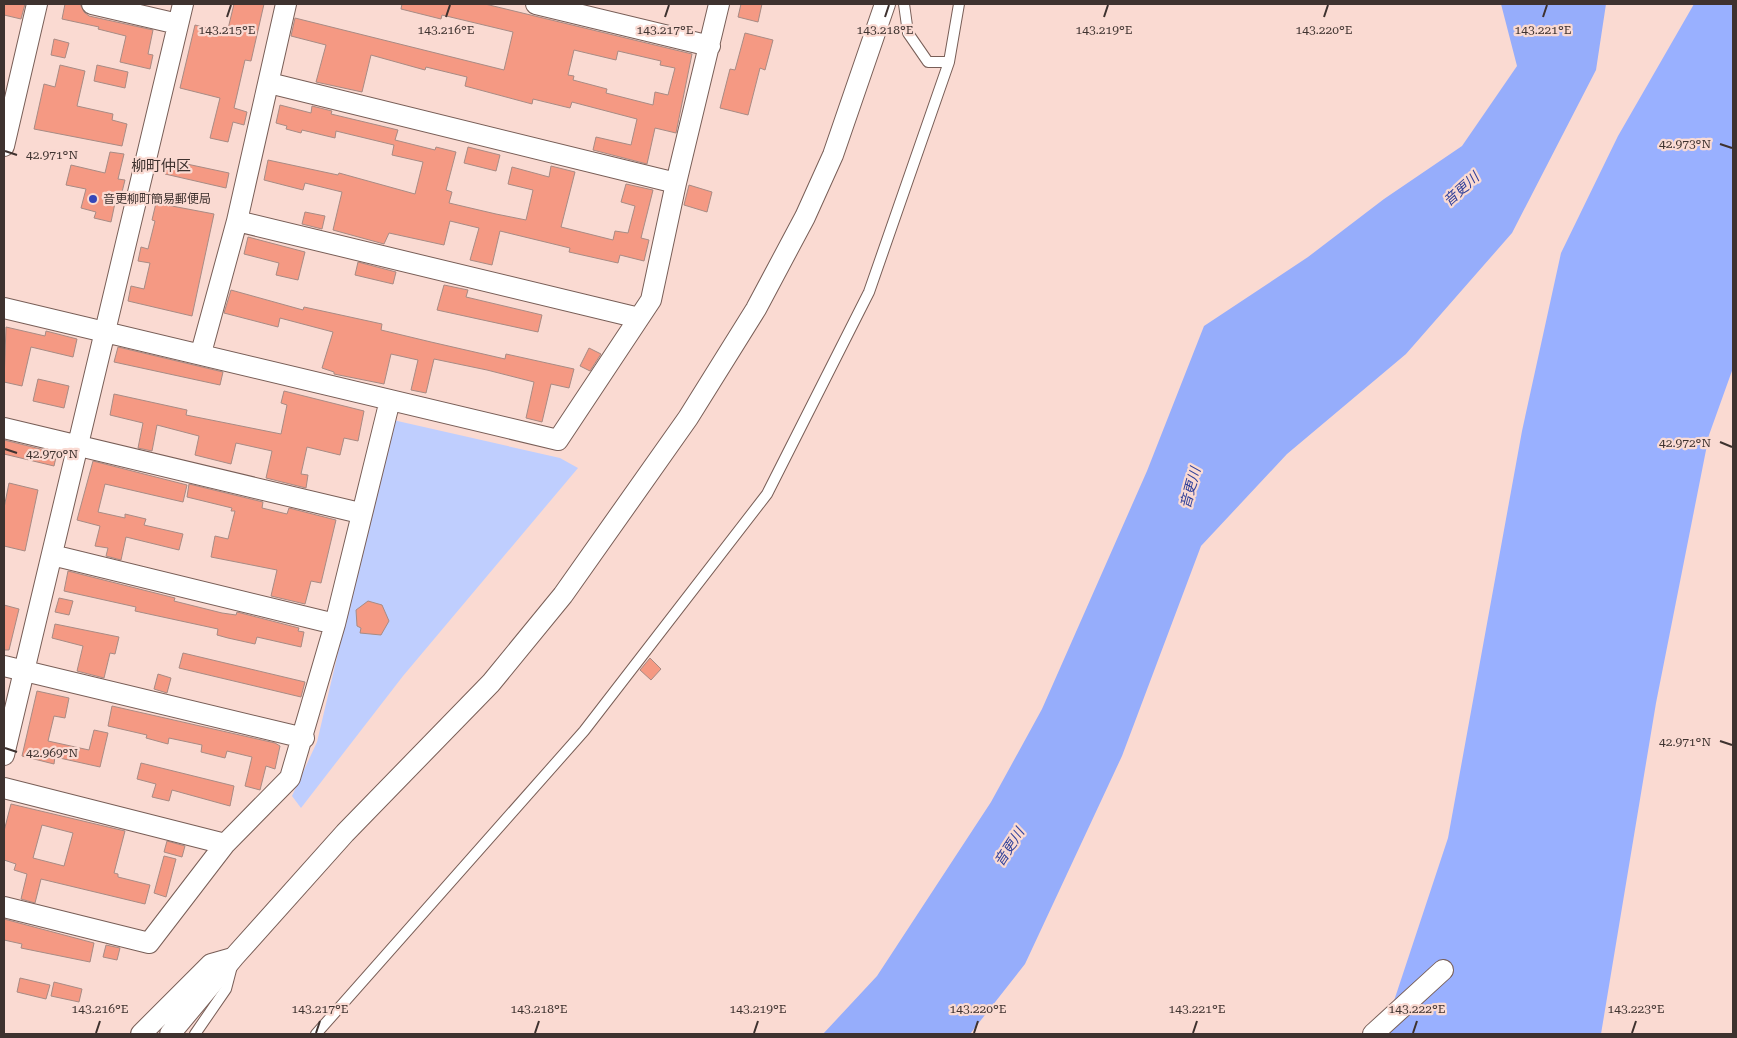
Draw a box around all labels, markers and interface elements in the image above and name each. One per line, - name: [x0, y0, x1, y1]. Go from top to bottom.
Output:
- text: 143.215°E: [199, 23, 255, 37]
- text: 143.216°E: [418, 23, 474, 37]
- text: 143.217°E: [637, 23, 693, 37]
- text: 143.218°E: [857, 23, 913, 37]
- text: 143.219°E: [1076, 23, 1132, 37]
- text: 143.220°E: [1296, 23, 1352, 37]
- text: 143.221°E: [1515, 23, 1571, 37]
- text: 42.973°N: [1659, 137, 1711, 151]
- text: 42.971°N: [26, 148, 78, 162]
- district label: 柳町仲区: [131, 157, 191, 175]
- water label: 音更川: [1440, 168, 1483, 209]
- place label: 音更柳町簡易郵便局: [103, 192, 211, 206]
- marker: 音更柳町簡易郵便局: [87, 193, 99, 205]
- text: 42.972°N: [1659, 436, 1711, 450]
- text: 42.970°N: [26, 447, 78, 461]
- water label: 音更川: [1177, 464, 1204, 510]
- text: 42.971°N: [1659, 735, 1711, 749]
- text: 42.969°N: [26, 746, 78, 760]
- water label: 音更川: [991, 823, 1028, 869]
- text: 143.216°E: [72, 1002, 128, 1016]
- text: 143.217°E: [292, 1002, 348, 1016]
- text: 143.218°E: [511, 1002, 567, 1016]
- text: 143.219°E: [730, 1002, 786, 1016]
- text: 143.220°E: [950, 1002, 1006, 1016]
- text: 143.221°E: [1169, 1002, 1225, 1016]
- text: 143.222°E: [1389, 1002, 1445, 1016]
- text: 143.223°E: [1608, 1002, 1664, 1016]

